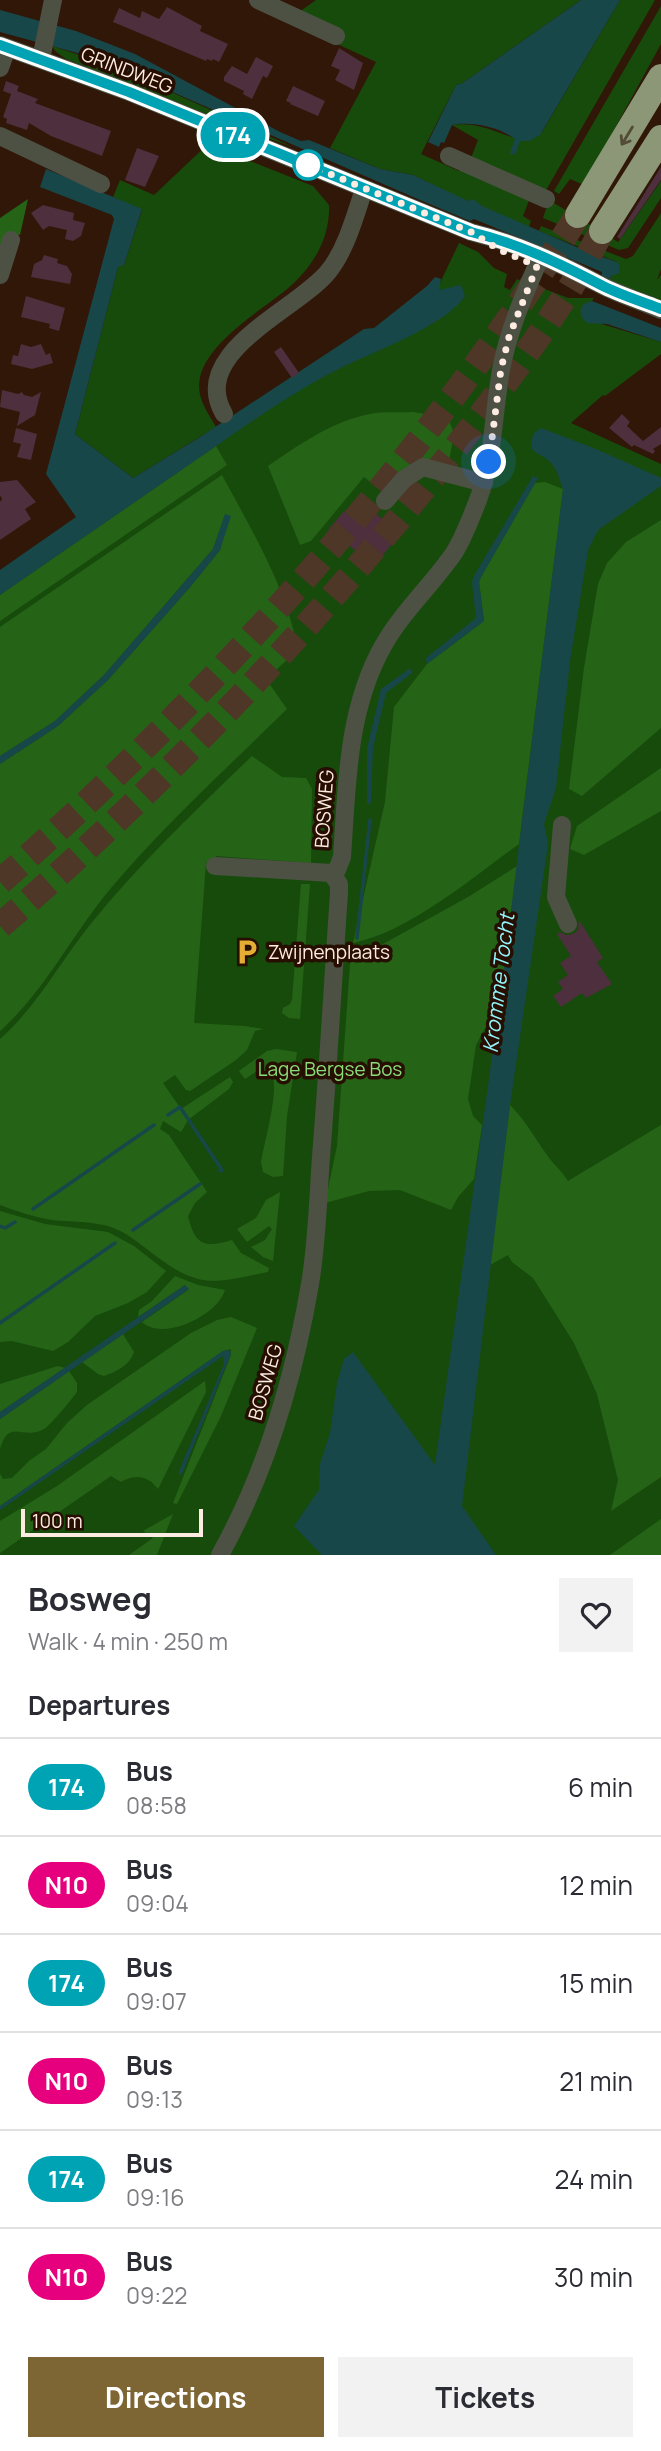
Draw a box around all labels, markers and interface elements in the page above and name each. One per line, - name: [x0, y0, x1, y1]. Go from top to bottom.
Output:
- street label: GRINDWEG: [77, 41, 177, 99]
- line badge: 174: [193, 112, 273, 158]
- text: 174: [215, 118, 251, 151]
- one-way arrow: [620, 126, 634, 146]
- unlabelled marker: [293, 150, 323, 180]
- your location: [471, 444, 506, 479]
- street label: BOSWEG: [308, 769, 340, 849]
- water label: Kromme Tocht: [476, 909, 521, 1054]
- parking icon: Zwijnenplaats: [232, 937, 262, 967]
- place label: Zwijnenplaats: [268, 939, 390, 965]
- park label: Lage Bergse Bos: [258, 1056, 402, 1082]
- street label: BOSWEG: [242, 1341, 288, 1423]
- scale bar: [21, 1506, 203, 1538]
- text: 100 m: [32, 1508, 83, 1534]
- text: Bosweg: [28, 1576, 152, 1621]
- button: heart: [559, 1578, 633, 1652]
- text: Walk · 4 min · 250 m: [28, 1625, 228, 1657]
- text: Departures: [28, 1687, 170, 1723]
- text: Bus: [126, 1753, 173, 1789]
- text: 6 min: [568, 1769, 633, 1805]
- text: 174: [48, 1770, 85, 1803]
- text: 08:58: [126, 1789, 187, 1821]
- text: Bus: [126, 1851, 173, 1887]
- text: 12 min: [559, 1867, 633, 1903]
- text: N10: [45, 1868, 88, 1901]
- text: 09:04: [126, 1887, 189, 1919]
- text: Bus: [126, 1949, 173, 1985]
- text: 15 min: [559, 1965, 633, 2001]
- text: 174: [48, 1966, 85, 1999]
- text: 09:07: [126, 1985, 187, 2017]
- text: Bus: [126, 2047, 173, 2083]
- text: 21 min: [559, 2063, 633, 2099]
- text: N10: [45, 2064, 88, 2097]
- text: 09:13: [126, 2083, 183, 2115]
- text: Bus: [126, 2145, 173, 2181]
- text: 24 min: [555, 2161, 633, 2197]
- text: 174: [48, 2162, 85, 2195]
- text: 09:16: [126, 2181, 184, 2213]
- text: Bus: [126, 2243, 173, 2279]
- text: 30 min: [554, 2259, 633, 2295]
- text: N10: [45, 2260, 88, 2293]
- text: 09:22: [126, 2279, 187, 2311]
- button: Directions: [28, 2357, 324, 2437]
- button: Tickets: [338, 2357, 633, 2437]

